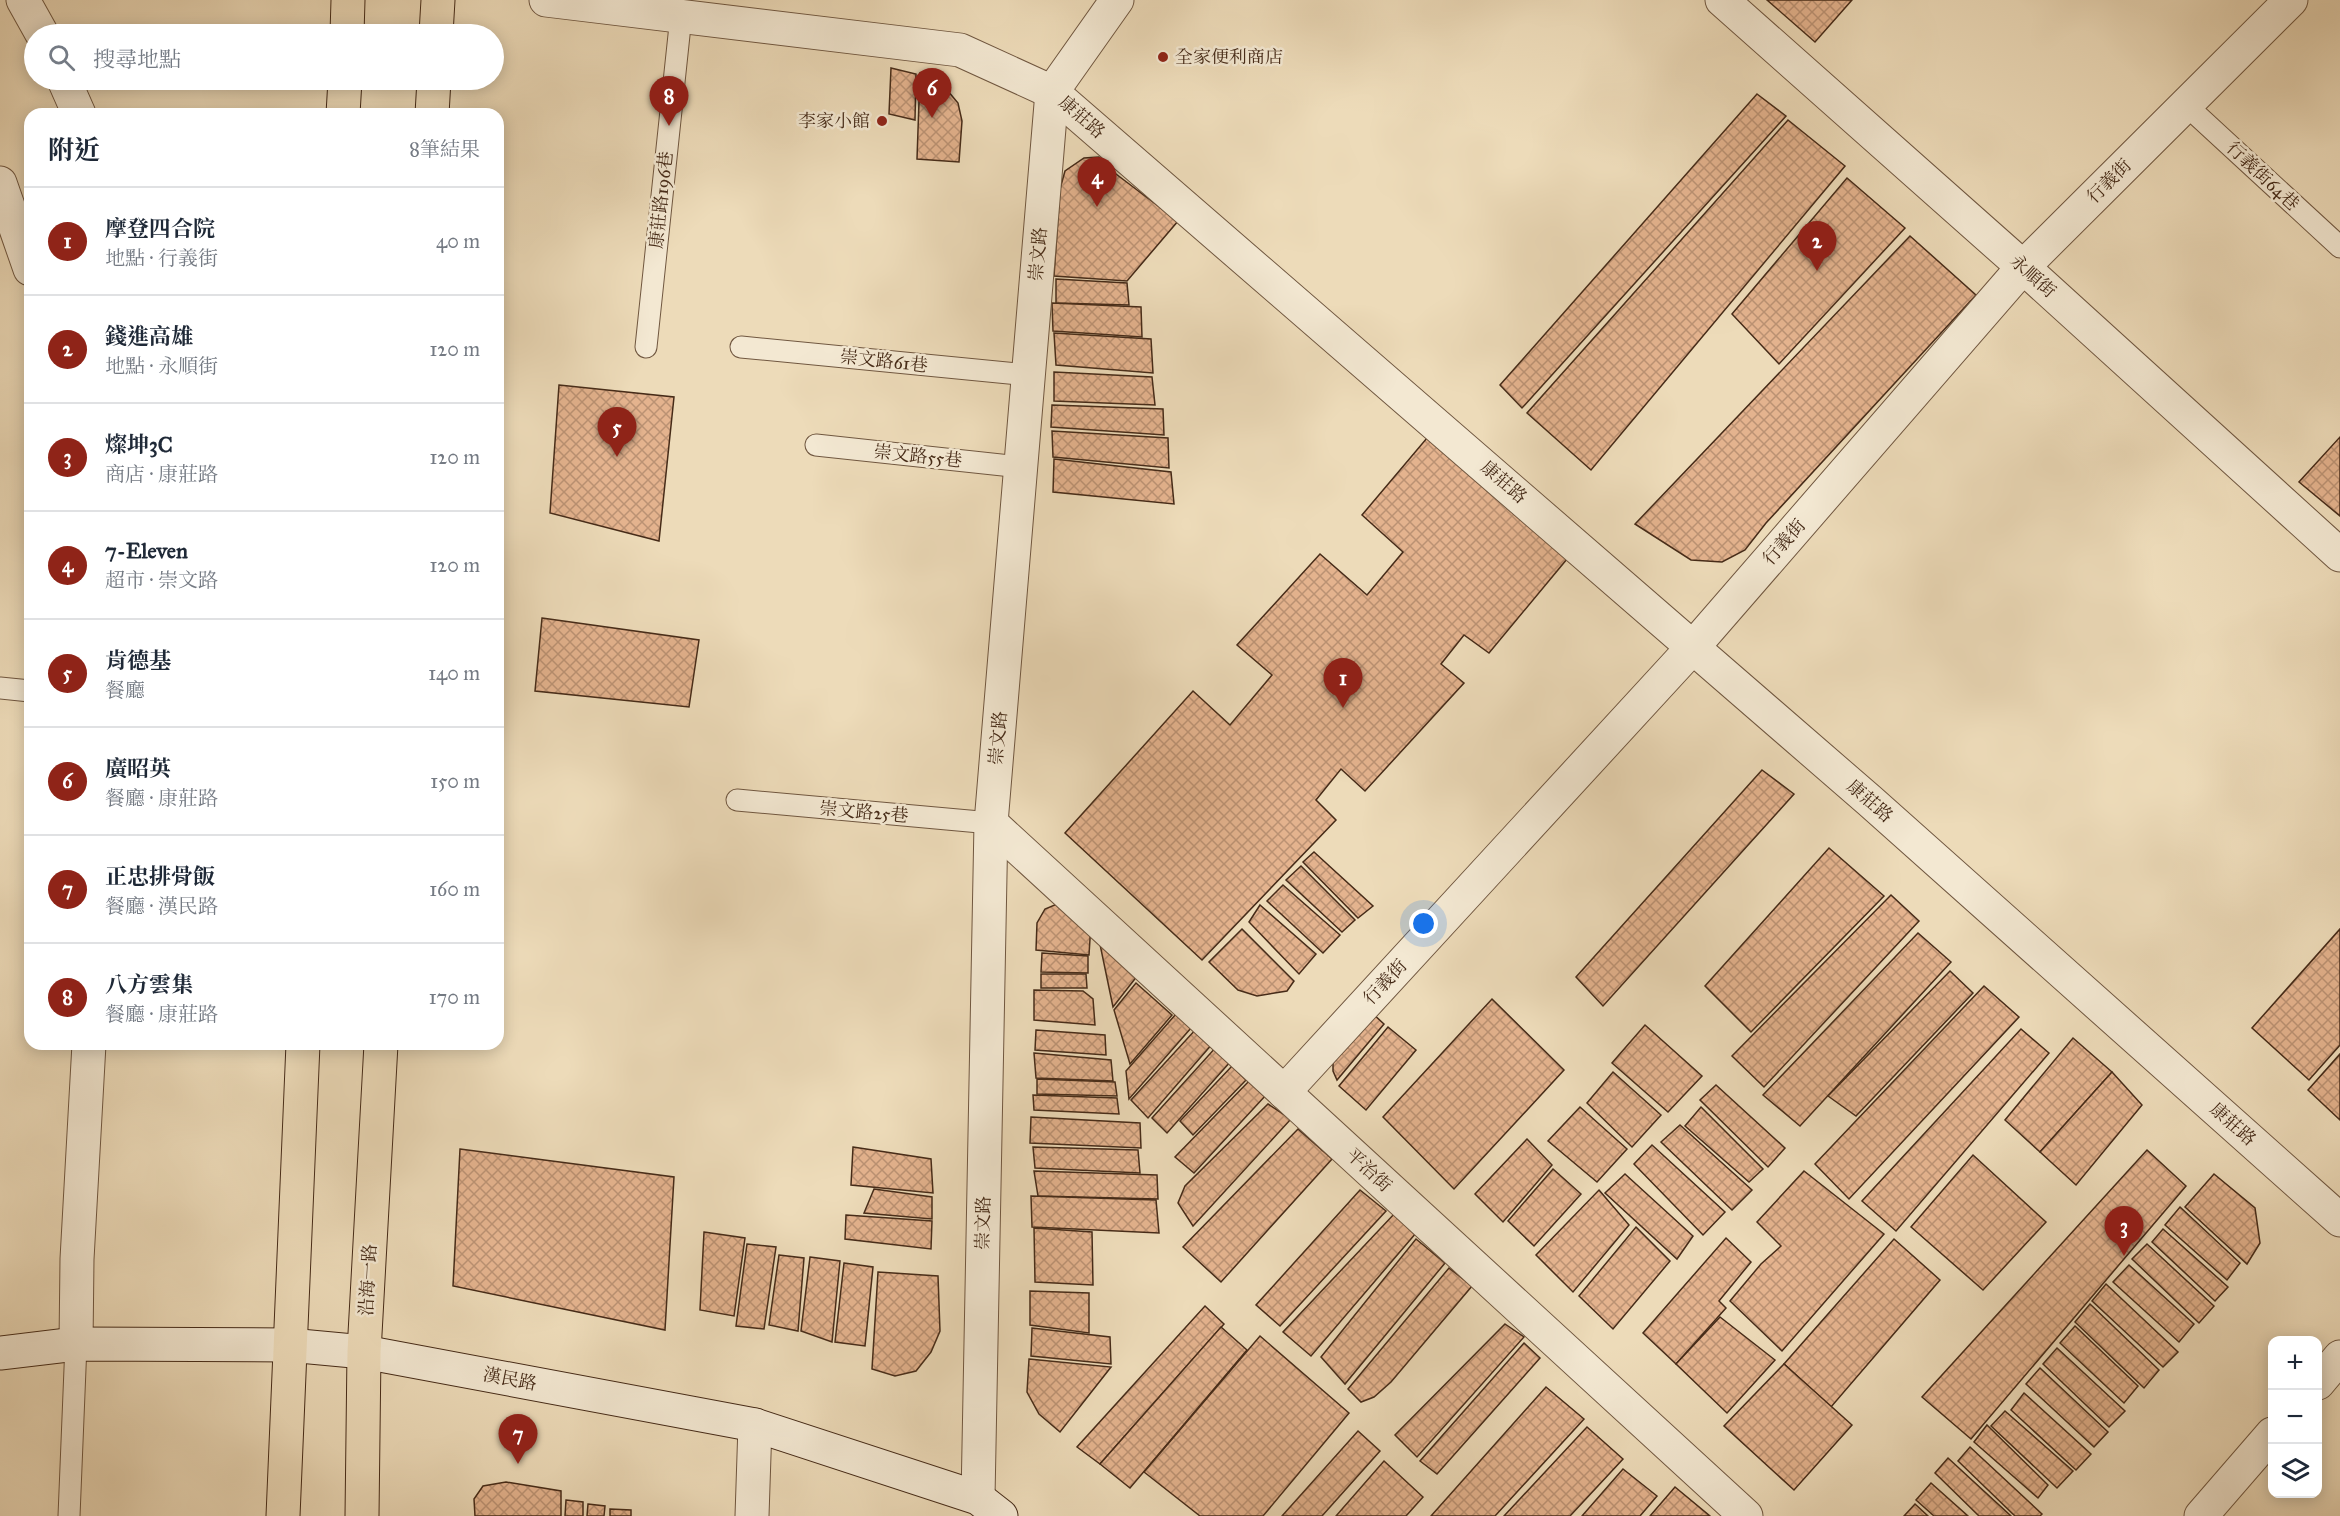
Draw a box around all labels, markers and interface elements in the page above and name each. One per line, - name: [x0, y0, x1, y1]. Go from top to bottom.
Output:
- search box: [24, 24, 504, 90]
- icon: search: [45, 41, 78, 74]
- text: 搜尋地點: [93, 46, 181, 73]
- place label: 全家便利商店: [1175, 46, 1283, 68]
- marker: 全家便利商店: [1156, 50, 1170, 64]
- pin: 6: [912, 68, 952, 118]
- pin: 8: [650, 76, 688, 126]
- street label: 康莊路: [1054, 91, 1110, 143]
- place label: 李家小館: [798, 110, 870, 132]
- marker: 李家小館: [875, 114, 889, 128]
- text: 附近: [48, 134, 100, 166]
- text: 8筆結果: [409, 137, 480, 161]
- street label: 行義街64巷: [2222, 137, 2304, 215]
- street label: 康莊路196巷: [645, 150, 677, 250]
- street label: 行義街: [2082, 154, 2136, 208]
- pin: 4: [1078, 158, 1116, 207]
- text: 摩登四合院: [105, 215, 215, 242]
- pin: 2: [1798, 222, 1836, 271]
- street label: 崇文路: [1025, 226, 1051, 282]
- text: 1: [64, 229, 71, 253]
- text: 40 m: [436, 229, 480, 253]
- text: 地點 · 行義街: [105, 246, 218, 270]
- street label: 永順街: [2006, 250, 2060, 302]
- text: 錢進高雄: [105, 323, 193, 350]
- text: 2: [63, 337, 72, 361]
- text: 120 m: [429, 337, 480, 361]
- street label: 崇文路61巷: [839, 345, 929, 377]
- text: 地點 · 永順街: [105, 354, 218, 378]
- pin: 5: [598, 408, 636, 457]
- text: 燦坤3C: [105, 431, 173, 458]
- street label: 崇文路55巷: [873, 440, 963, 472]
- text: 3: [64, 445, 72, 469]
- text: 120 m: [429, 445, 480, 469]
- street label: 康莊路: [1476, 456, 1532, 508]
- text: 商店 · 康莊路: [105, 462, 218, 486]
- street label: 行義街: [1758, 514, 1810, 570]
- text: 7-Eleven: [105, 537, 188, 564]
- text: 4: [62, 553, 73, 577]
- text: 120 m: [429, 553, 480, 577]
- text: 超市 · 崇文路: [105, 568, 218, 592]
- text: 肯德基: [105, 647, 171, 674]
- pin: 1: [1324, 658, 1362, 708]
- text: 5: [63, 661, 72, 685]
- text: 140 m: [428, 661, 480, 685]
- text: 餐廳: [105, 678, 145, 702]
- street label: 崇文路: [985, 710, 1011, 766]
- text: 廣昭英: [105, 755, 171, 782]
- text: 6: [62, 769, 73, 793]
- text: 150 m: [430, 769, 480, 793]
- street label: 康莊路: [1842, 775, 1898, 827]
- text: 餐廳 · 康莊路: [105, 786, 218, 810]
- street label: 崇文路25巷: [819, 797, 909, 827]
- text: 正忠排骨飯: [105, 863, 215, 890]
- text: 7: [62, 877, 73, 901]
- text: 160 m: [429, 877, 480, 901]
- text: 餐廳 · 漢民路: [105, 894, 218, 918]
- your location: [1409, 909, 1438, 938]
- street label: 行義街: [1359, 955, 1411, 1009]
- text: 八方雲集: [105, 971, 193, 998]
- text: 8: [62, 985, 73, 1009]
- text: 170 m: [429, 985, 480, 1009]
- text: 餐廳 · 康莊路: [105, 1002, 218, 1026]
- street label: 康莊路: [2206, 1098, 2260, 1150]
- street label: 平治街: [1342, 1144, 1396, 1196]
- street label: 崇文路: [972, 1196, 994, 1250]
- pin: 3: [2104, 1206, 2144, 1256]
- street label: 沿海一路: [355, 1243, 381, 1317]
- map controls: [2268, 1336, 2322, 1498]
- button: +: [2268, 1336, 2322, 1390]
- street label: 漢民路: [481, 1363, 539, 1395]
- button: −: [2268, 1390, 2322, 1444]
- pin: 7: [498, 1414, 538, 1464]
- button: layers: [2268, 1444, 2322, 1498]

